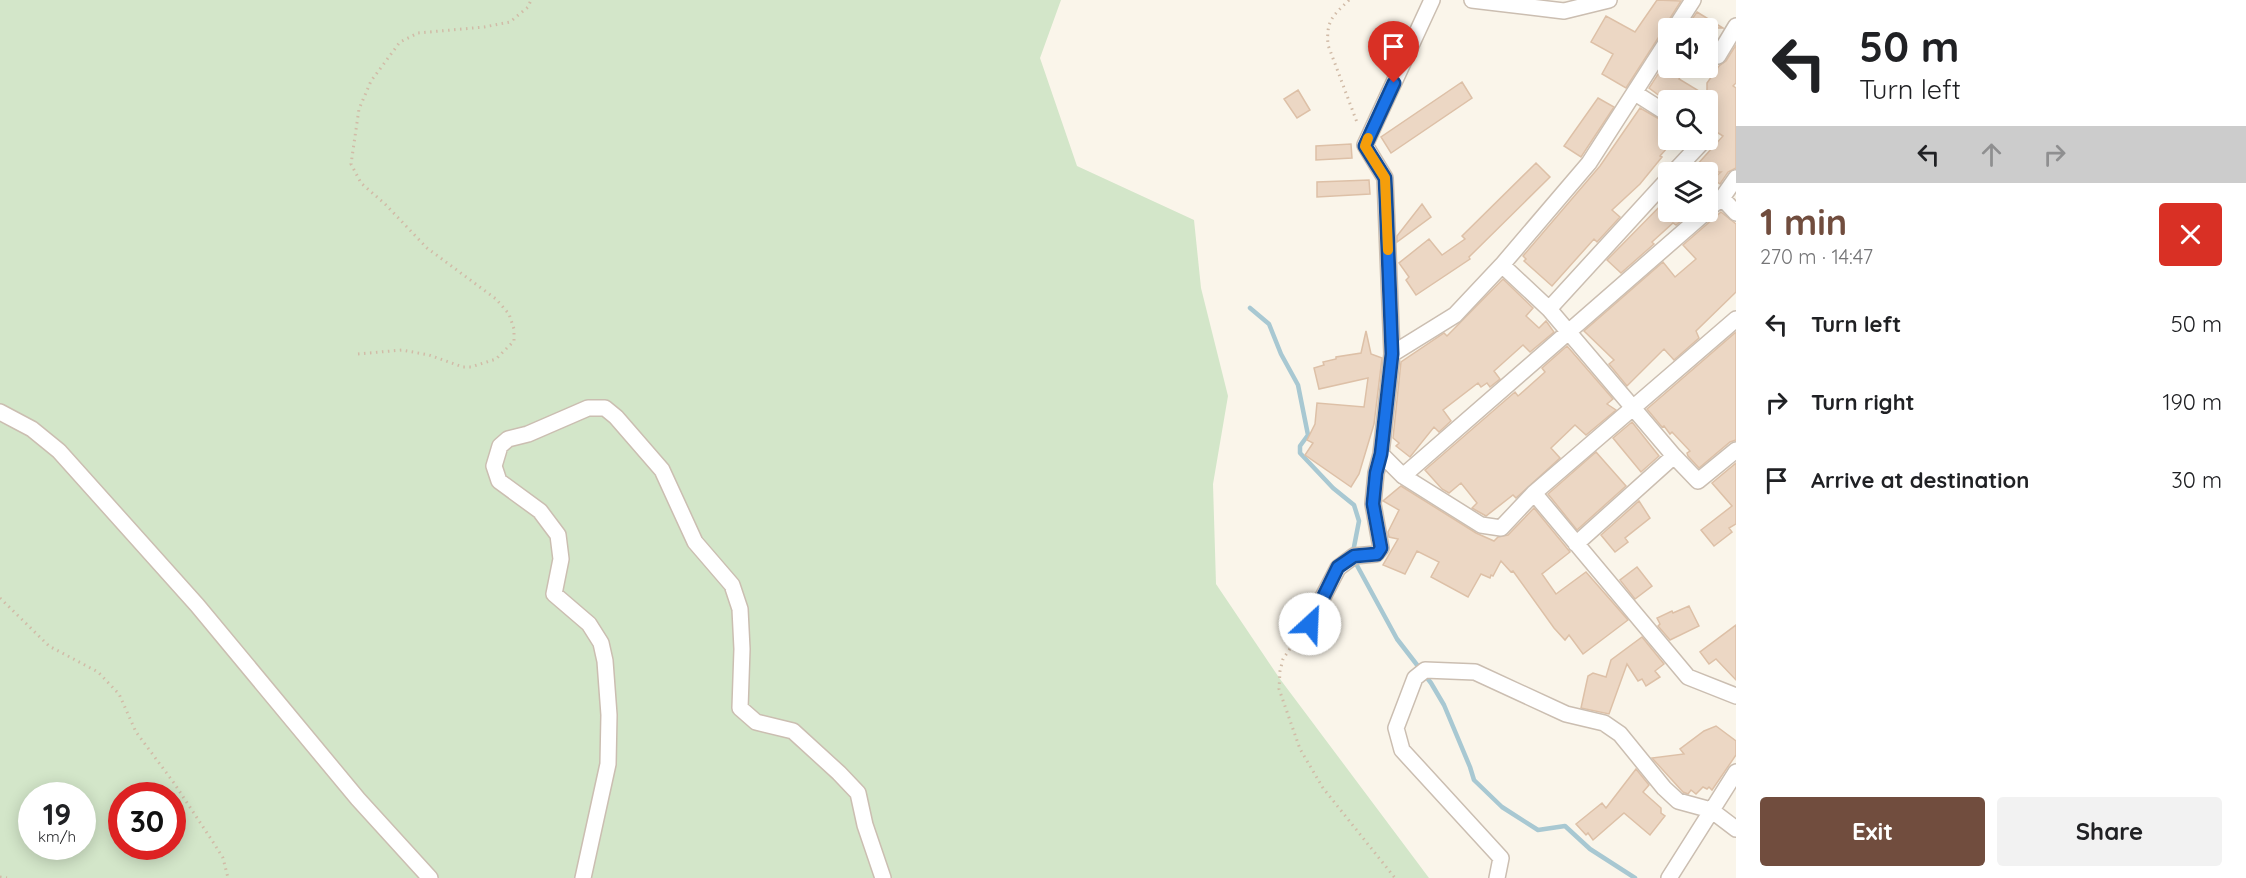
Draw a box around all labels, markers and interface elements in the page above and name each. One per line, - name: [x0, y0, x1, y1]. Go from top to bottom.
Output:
- map controls: [1658, 18, 1718, 222]
- button: sound: [1658, 18, 1718, 78]
- text: 50 m: [1859, 20, 1959, 73]
- pin: [1368, 21, 1419, 83]
- icon: left: [1760, 24, 1838, 102]
- icon: arrive: [1377, 30, 1410, 63]
- text: Turn left: [1859, 72, 1961, 106]
- button: search: [1658, 90, 1718, 150]
- icon: left: [1912, 138, 1945, 171]
- icon: ahead: [1975, 138, 2008, 171]
- icon: right: [2038, 138, 2071, 171]
- button: layers: [1658, 162, 1718, 222]
- text: 1 min: [1760, 199, 1847, 244]
- button: close: [2159, 203, 2222, 266]
- text: 270 m · 14:47: [1760, 244, 1873, 269]
- icon: left: [1760, 308, 1793, 341]
- text: Turn left: [1811, 310, 1901, 338]
- text: 50 m: [2171, 310, 2222, 338]
- icon: right: [1760, 386, 1793, 419]
- text: Turn right: [1811, 388, 1915, 416]
- text: 190 m: [2162, 388, 2222, 416]
- icon: arrive: [1760, 464, 1793, 497]
- text: Arrive at destination: [1811, 466, 2029, 494]
- text: 30 m: [2171, 466, 2222, 494]
- position arrow: [1278, 592, 1342, 656]
- speed limit sign: 30: [108, 782, 186, 860]
- text: 19: [43, 795, 71, 833]
- button: Exit: [1760, 797, 1985, 866]
- button: Share: [1997, 797, 2222, 866]
- text: km/h: [38, 827, 76, 846]

